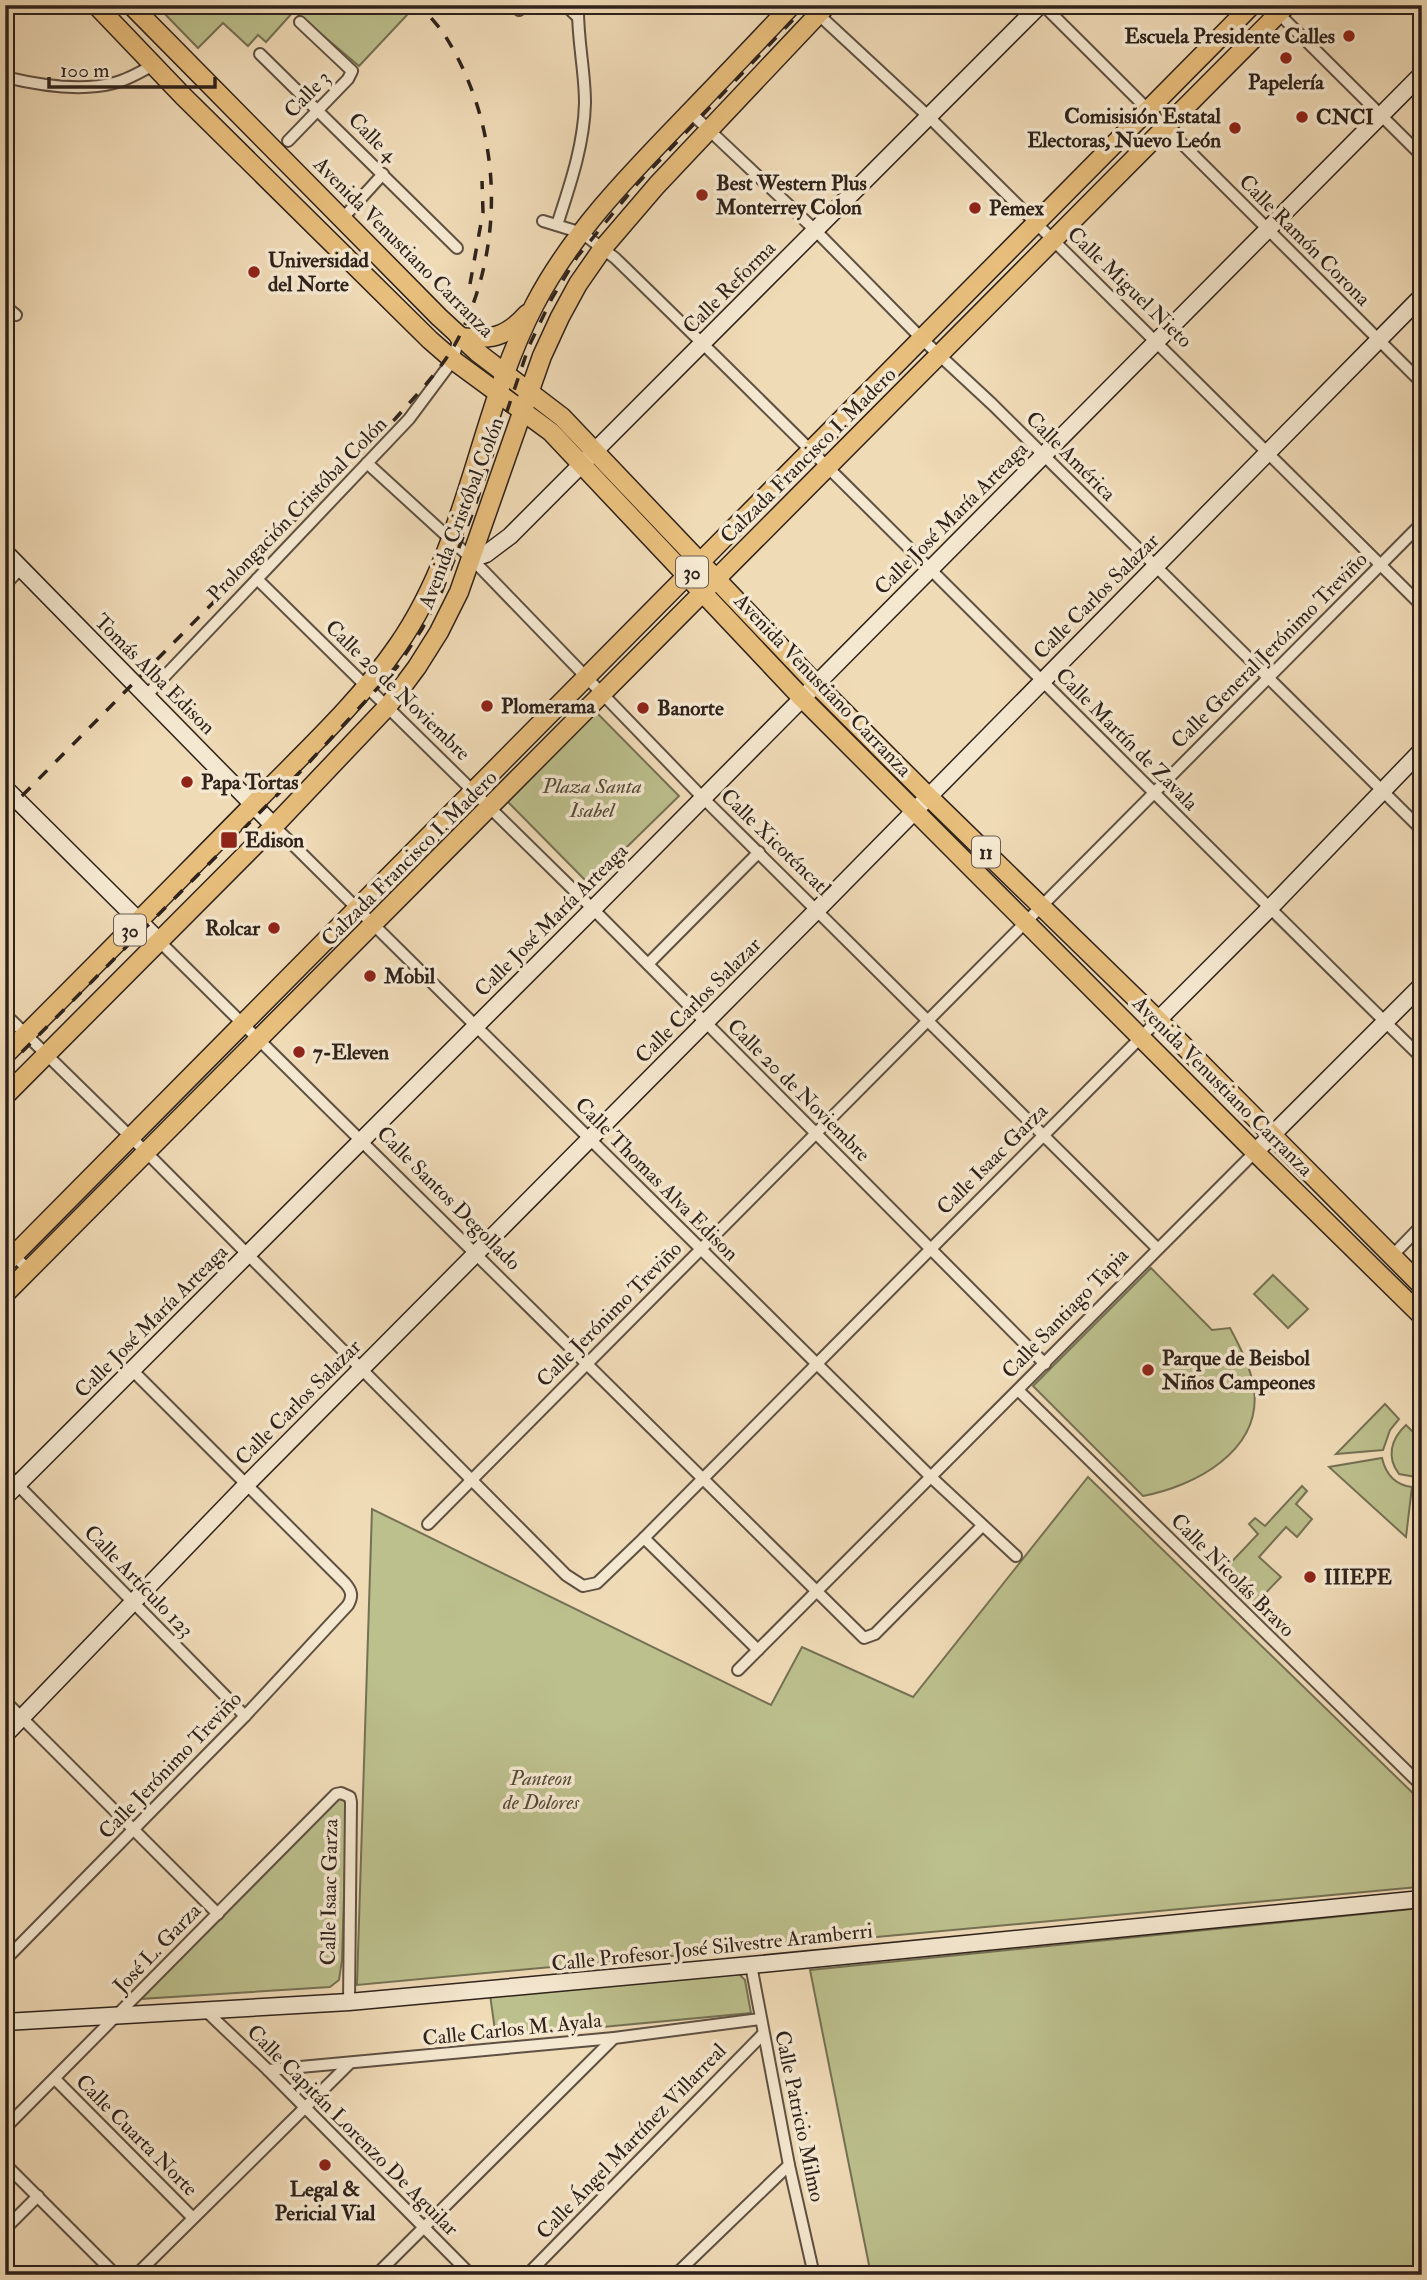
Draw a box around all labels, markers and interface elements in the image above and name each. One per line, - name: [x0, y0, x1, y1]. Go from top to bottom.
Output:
- place label: Escuela Presidente Calles: [1124, 23, 1335, 50]
- marker: Escuela Presidente Calles: [1341, 28, 1357, 44]
- scale bar: [49, 46, 215, 90]
- marker: Papelería: [1278, 50, 1294, 66]
- text: 100 m: [60, 57, 110, 84]
- street label: Calle 3: [278, 65, 336, 124]
- place label: Papelería: [1248, 69, 1325, 96]
- place label: Comisisión Estatal Electoras, Nuevo León: [1027, 103, 1222, 154]
- place label: CNCI: [1316, 104, 1374, 131]
- street label: Calle 4: [342, 107, 404, 169]
- marker: CNCI: [1294, 109, 1310, 125]
- marker: Comisisión Estatal Electoras, Nuevo León: [1227, 120, 1243, 136]
- street label: Avenida Venustiano Carranza: [307, 150, 500, 344]
- street label: Calle Ramón Corona: [1233, 169, 1377, 312]
- place label: Best Western Plus Monterrey Colon: [715, 170, 867, 221]
- marker: Best Western Plus Monterrey Colon: [694, 187, 710, 203]
- place label: Pemex: [989, 195, 1045, 222]
- marker: Pemex: [967, 200, 983, 216]
- street label: Calle Miguel Nieto: [1061, 221, 1198, 354]
- street label: Calle Reforma: [677, 235, 782, 340]
- place label: Universidad del Norte: [268, 247, 370, 298]
- marker: Universidad del Norte: [246, 264, 262, 280]
- street label: Calzada Francisco I. Madero: [715, 362, 902, 549]
- street label: Calle América: [1020, 406, 1122, 507]
- street label: Prolongación Cristóbal Colón: [202, 411, 393, 608]
- street label: Avenida Cristóbal Colón: [412, 413, 511, 614]
- street label: Calle José María Arteaga: [869, 436, 1034, 601]
- street label: Calle Carlos Salazar: [1028, 527, 1165, 665]
- street label: Calle General Jerónimo Treviño: [1165, 546, 1373, 754]
- road number: 30: [676, 556, 708, 587]
- street label: Avenida Venustiano Carranza: [727, 587, 918, 783]
- street label: Tomás Alba Edison: [88, 608, 221, 741]
- street label: Calle 20 de Noviembre: [319, 614, 476, 767]
- street label: Calle Martín de Zavala: [1049, 662, 1204, 817]
- place label: Plomerama: [501, 693, 596, 720]
- place label: Banorte: [657, 695, 724, 722]
- marker: Plomerama: [479, 698, 495, 714]
- marker: Banorte: [635, 700, 651, 716]
- street label: Calzada Francisco I. Madero: [316, 765, 503, 952]
- place label: Papa Tortas: [201, 769, 299, 796]
- park label: Plaza Santa Isabel: [541, 773, 642, 824]
- marker: Papa Tortas: [179, 774, 195, 790]
- street label: Calle Xicoténcatl: [715, 783, 837, 902]
- place label: Edison: [245, 827, 304, 854]
- marker: Edison: [219, 830, 239, 850]
- road number: 11: [972, 836, 1000, 867]
- street label: Calle José María Arteaga: [469, 838, 634, 1003]
- road number: 30: [114, 914, 146, 946]
- place label: Rolcar: [205, 915, 261, 942]
- marker: Rolcar: [266, 920, 282, 936]
- street label: Calle Carlos Salazar: [630, 931, 767, 1069]
- place label: Mobil: [383, 963, 436, 990]
- marker: Mobil: [362, 968, 378, 984]
- street label: Avenida Venustiano Carranza: [1126, 989, 1319, 1183]
- street label: Calle 20 de Noviembre: [721, 1013, 876, 1168]
- place label: 7-Eleven: [313, 1039, 389, 1066]
- marker: 7-Eleven: [291, 1044, 307, 1060]
- street label: Calle Thomas Alva Edison: [569, 1092, 744, 1267]
- street label: Calle Isaac Garza: [931, 1098, 1054, 1221]
- street label: Calle Santos Degollado: [371, 1120, 527, 1276]
- street label: Calle Jerónimo Treviño: [531, 1236, 688, 1393]
- street label: Calle José María Arteaga: [69, 1239, 234, 1404]
- street label: Calle Santiago Tapia: [996, 1242, 1135, 1384]
- street label: Calle Carlos Salazar: [230, 1333, 367, 1471]
- place label: Parque de Beisbol Niños Campeones: [1161, 1345, 1315, 1396]
- marker: Parque de Beisbol Niños Campeones: [1140, 1362, 1156, 1378]
- street label: Calle Nicolás Bravo: [1165, 1508, 1300, 1643]
- street label: Calle Artículo 123: [78, 1519, 199, 1643]
- place label: IIIEPE: [1324, 1564, 1392, 1591]
- marker: IIIEPE: [1302, 1569, 1318, 1585]
- street label: Calle Jerónimo Treviño: [93, 1686, 248, 1845]
- park label: Panteon de Dolores: [502, 1765, 580, 1816]
- street label: Calle Isaac Garza: [315, 1818, 344, 1966]
- street label: José L. Garza: [107, 1897, 207, 2000]
- street label: Calle Profesor José Silvestre Aramberri: [550, 1917, 874, 1978]
- street label: Calle Carlos M. Ayala: [421, 2007, 603, 2052]
- street label: Calle Capitán Lorenzo De Aguilar: [241, 2019, 464, 2242]
- street label: Calle Patricio Milmo: [768, 2028, 831, 2204]
- street label: Calle Ángel Martínez Villarreal: [531, 2037, 733, 2245]
- street label: Calle Cuarta Norte: [70, 2069, 204, 2202]
- marker: Legal & Pericial Vial: [317, 2157, 333, 2173]
- place label: Legal & Pericial Vial: [275, 2176, 376, 2227]

